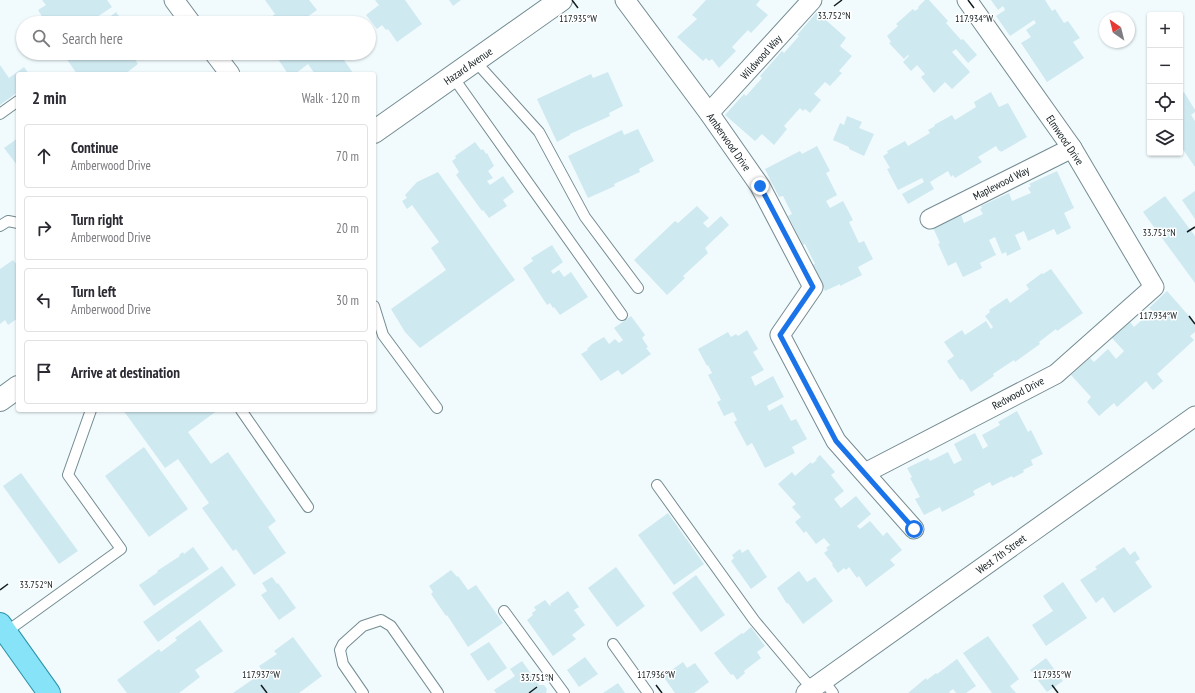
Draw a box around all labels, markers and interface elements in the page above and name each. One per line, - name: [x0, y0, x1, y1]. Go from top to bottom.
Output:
- text: 33.752°N: [817, 9, 851, 22]
- text: 117.935°W: [559, 12, 597, 25]
- text: 117.934°W: [955, 12, 993, 25]
- north arrow: [1099, 12, 1135, 48]
- map controls: [1147, 12, 1183, 156]
- button: +: [1147, 12, 1183, 48]
- search box: [16, 16, 376, 60]
- icon: search: [30, 27, 52, 49]
- text: Search here: [62, 29, 123, 48]
- street label: Wildwood Way: [737, 31, 785, 82]
- street label: Hazard Avenue: [441, 44, 495, 88]
- button: −: [1147, 48, 1183, 84]
- button: locate: [1147, 84, 1183, 120]
- text: 2 min: [32, 87, 66, 109]
- text: Walk · 120 m: [302, 90, 360, 107]
- street label: Amberwood Drive: [704, 110, 754, 174]
- street label: Elmwood Drive: [1043, 112, 1087, 168]
- button: layers: [1147, 120, 1183, 156]
- text: Continue: [71, 138, 118, 157]
- icon: ahead: [33, 145, 55, 167]
- text: 70 m: [336, 148, 359, 165]
- text: Amberwood Drive: [71, 157, 151, 174]
- street label: Maplewood Way: [970, 162, 1032, 203]
- route end: [751, 177, 769, 195]
- text: Turn right: [71, 210, 123, 229]
- icon: right: [33, 217, 55, 239]
- text: 20 m: [336, 220, 359, 237]
- text: 33.751°N: [1142, 226, 1176, 239]
- text: Amberwood Drive: [71, 229, 151, 246]
- text: Turn left: [71, 282, 116, 301]
- icon: left: [33, 289, 55, 311]
- text: 30 m: [336, 292, 359, 309]
- text: Amberwood Drive: [71, 301, 151, 318]
- text: 117.934°W: [1139, 309, 1177, 322]
- icon: arrive: [33, 361, 55, 383]
- text: Arrive at destination: [71, 363, 180, 382]
- street label: Redwood Drive: [989, 373, 1047, 413]
- route start: [905, 520, 923, 538]
- street label: West 7th Street: [973, 531, 1029, 577]
- text: 33.752°N: [19, 578, 53, 591]
- text: 117.937°W: [242, 668, 280, 681]
- text: 117.936°W: [637, 668, 675, 681]
- text: 117.935°W: [1033, 668, 1071, 681]
- text: 33.751°N: [520, 671, 554, 684]

